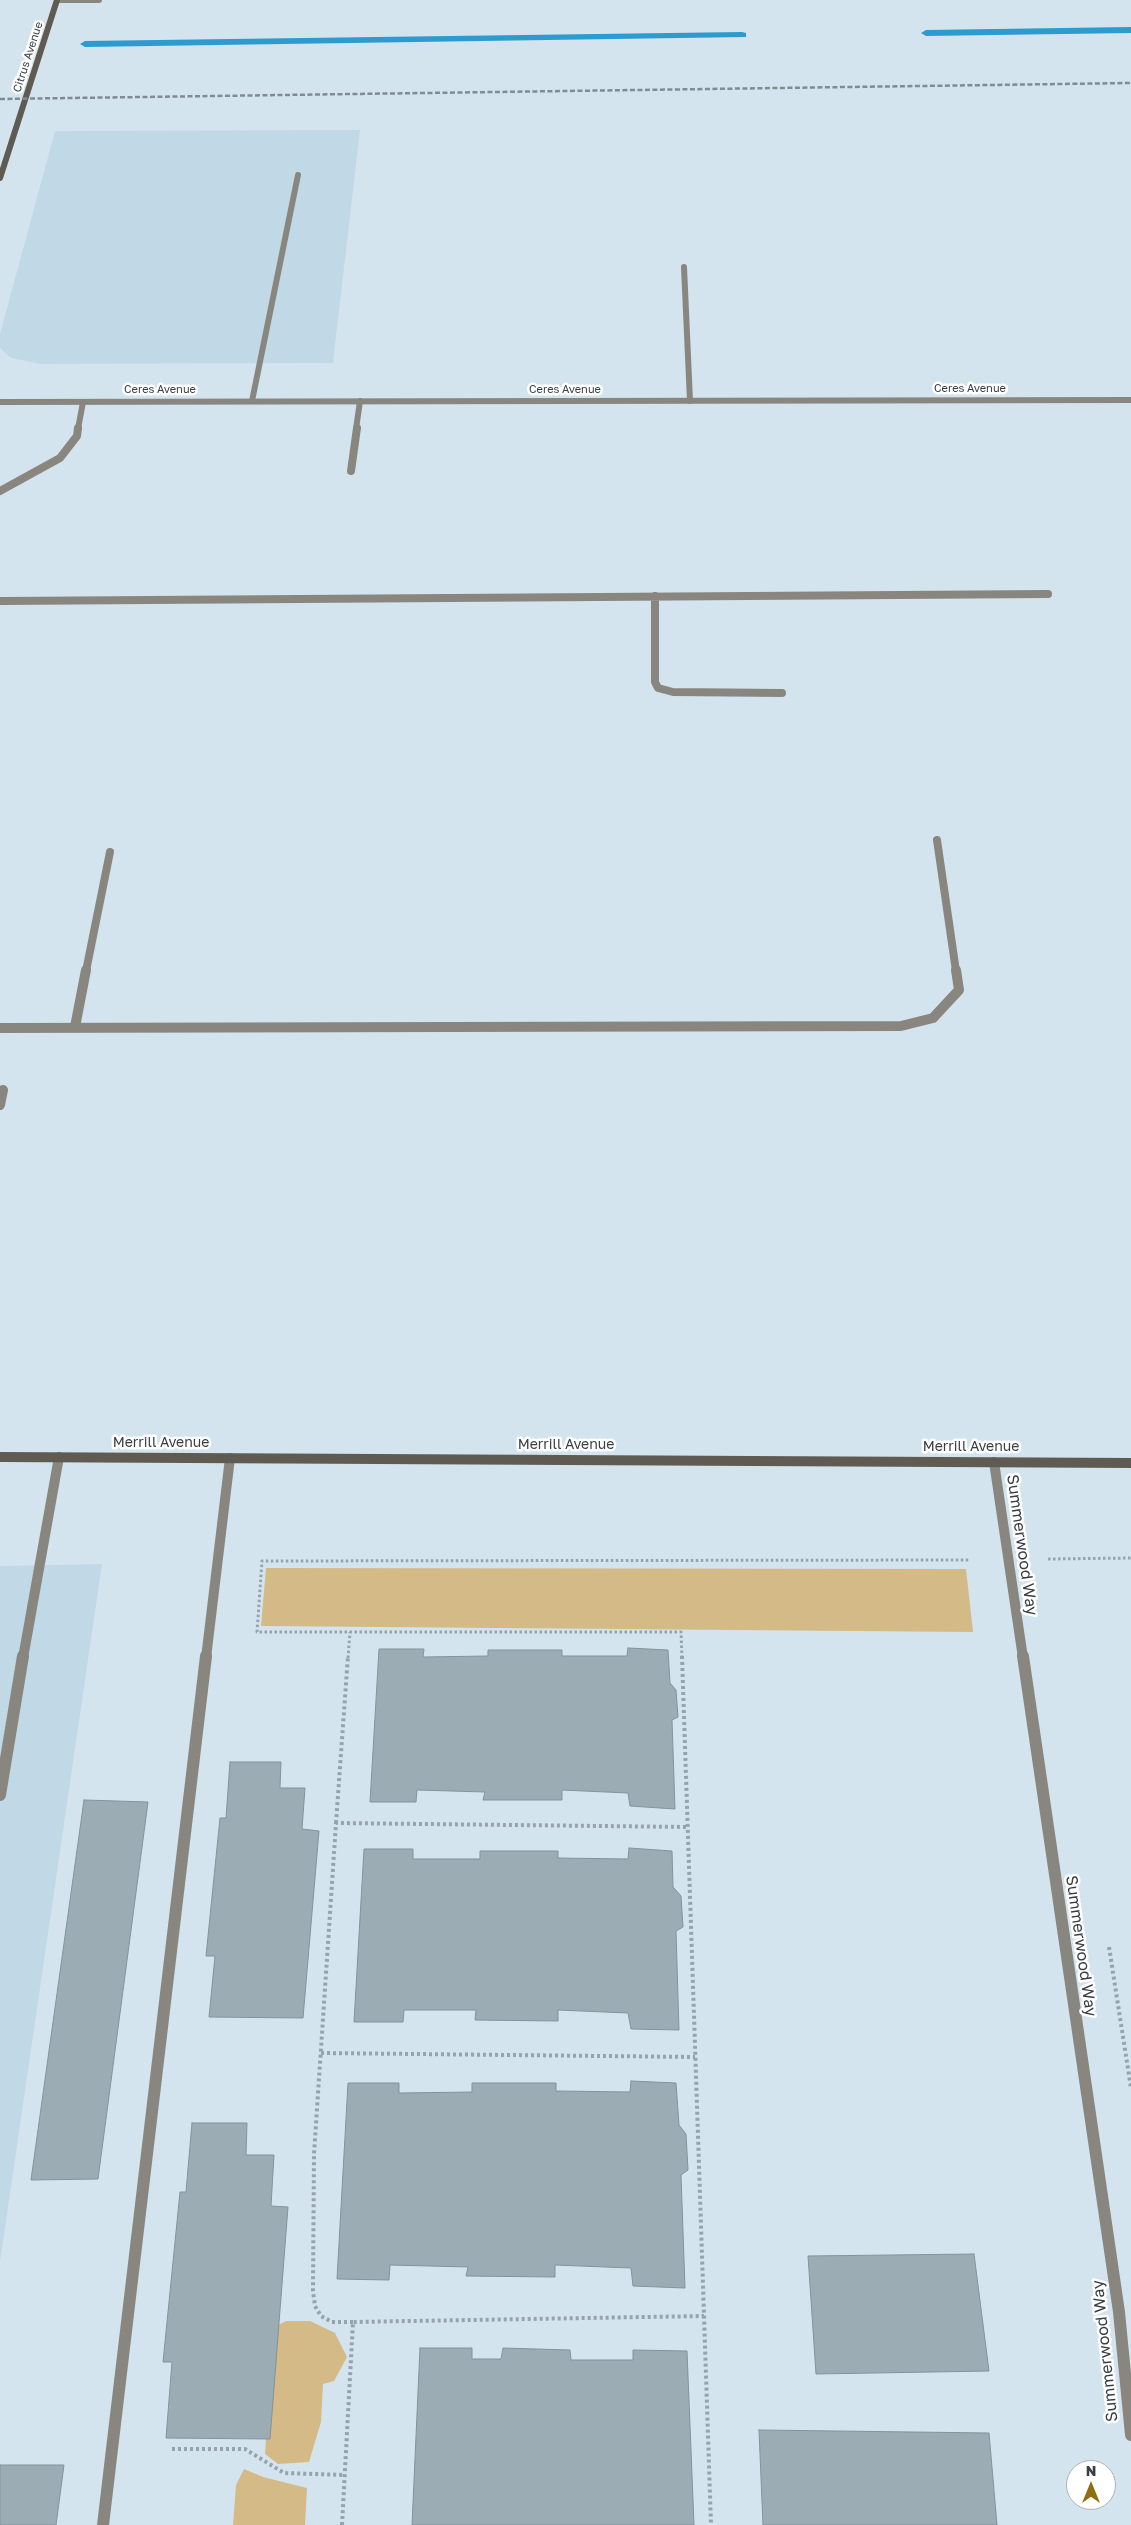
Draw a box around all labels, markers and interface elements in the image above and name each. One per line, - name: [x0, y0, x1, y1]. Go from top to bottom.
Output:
- street label: Citrus Avenue: [10, 20, 46, 94]
- street label: Ceres Avenue: [934, 382, 1006, 396]
- street label: Ceres Avenue: [124, 383, 196, 397]
- street label: Ceres Avenue: [529, 383, 601, 397]
- street label: Merrill Avenue: [113, 1435, 209, 1451]
- street label: Merrill Avenue: [518, 1437, 614, 1453]
- street label: Merrill Avenue: [923, 1439, 1019, 1455]
- street label: Summerwood Way: [1003, 1473, 1041, 1617]
- street label: Summerwood Way: [1062, 1874, 1100, 2018]
- street label: Summerwood Way: [1088, 2279, 1122, 2423]
- north arrow: [1066, 2460, 1116, 2510]
- text: N: [1086, 2462, 1096, 2479]

